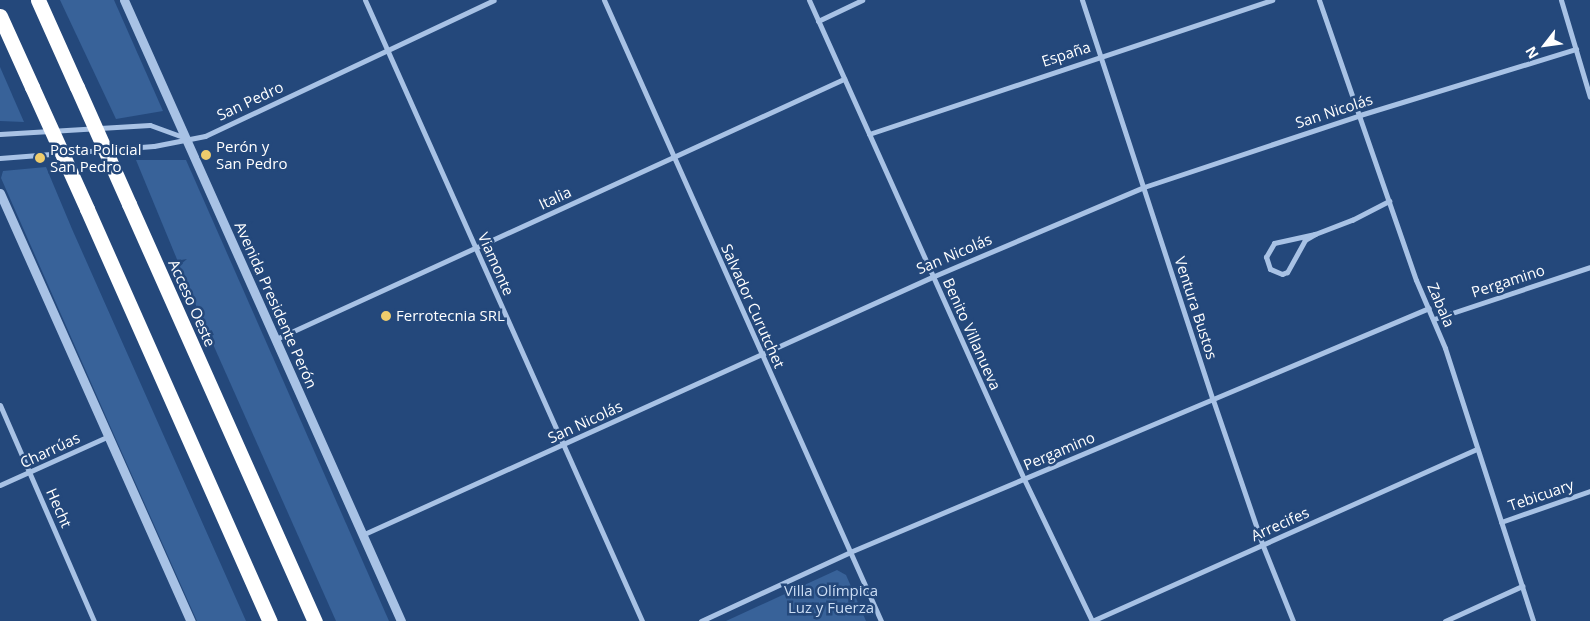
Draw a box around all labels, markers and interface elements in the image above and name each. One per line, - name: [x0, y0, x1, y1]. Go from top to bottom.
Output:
- north arrow: [1520, 20, 1570, 70]
- street label: España: [1039, 38, 1093, 70]
- text: N: [1521, 43, 1543, 62]
- street label: San Pedro: [214, 78, 286, 124]
- street label: San Nicolás: [1293, 90, 1375, 132]
- place label: Perón y San Pedro: [216, 137, 287, 172]
- place label: Posta Policial San Pedro: [50, 140, 141, 175]
- marker: Perón y San Pedro: [200, 149, 212, 161]
- marker: Posta Policial San Pedro: [34, 152, 46, 164]
- street label: Italia: [536, 183, 574, 213]
- street label: Avenida Presidente Perón: [231, 219, 321, 391]
- street label: Viamonte: [474, 230, 518, 298]
- street label: San Nicolás: [914, 230, 994, 278]
- street label: Salvador Curutchet: [718, 241, 788, 371]
- street label: Ventura Bustos: [1171, 254, 1221, 362]
- street label: Acceso Oeste: [165, 257, 219, 349]
- street label: Pergamino: [1469, 261, 1547, 301]
- street label: Benito Villanueva: [939, 275, 1005, 393]
- street label: Zabala: [1424, 280, 1458, 330]
- place label: Ferrotecnia SRL: [396, 307, 505, 325]
- marker: Ferrotecnia SRL: [380, 310, 392, 322]
- street label: San Nicolás: [545, 397, 625, 447]
- street label: Charrúas: [17, 428, 83, 472]
- street label: Pergamino: [1021, 428, 1097, 474]
- street label: Tebicuary: [1506, 475, 1576, 515]
- street label: Hecht: [42, 486, 76, 530]
- street label: Arrecifes: [1248, 503, 1312, 545]
- park label: Villa Olímpica Luz y Fuerza: [784, 581, 878, 616]

